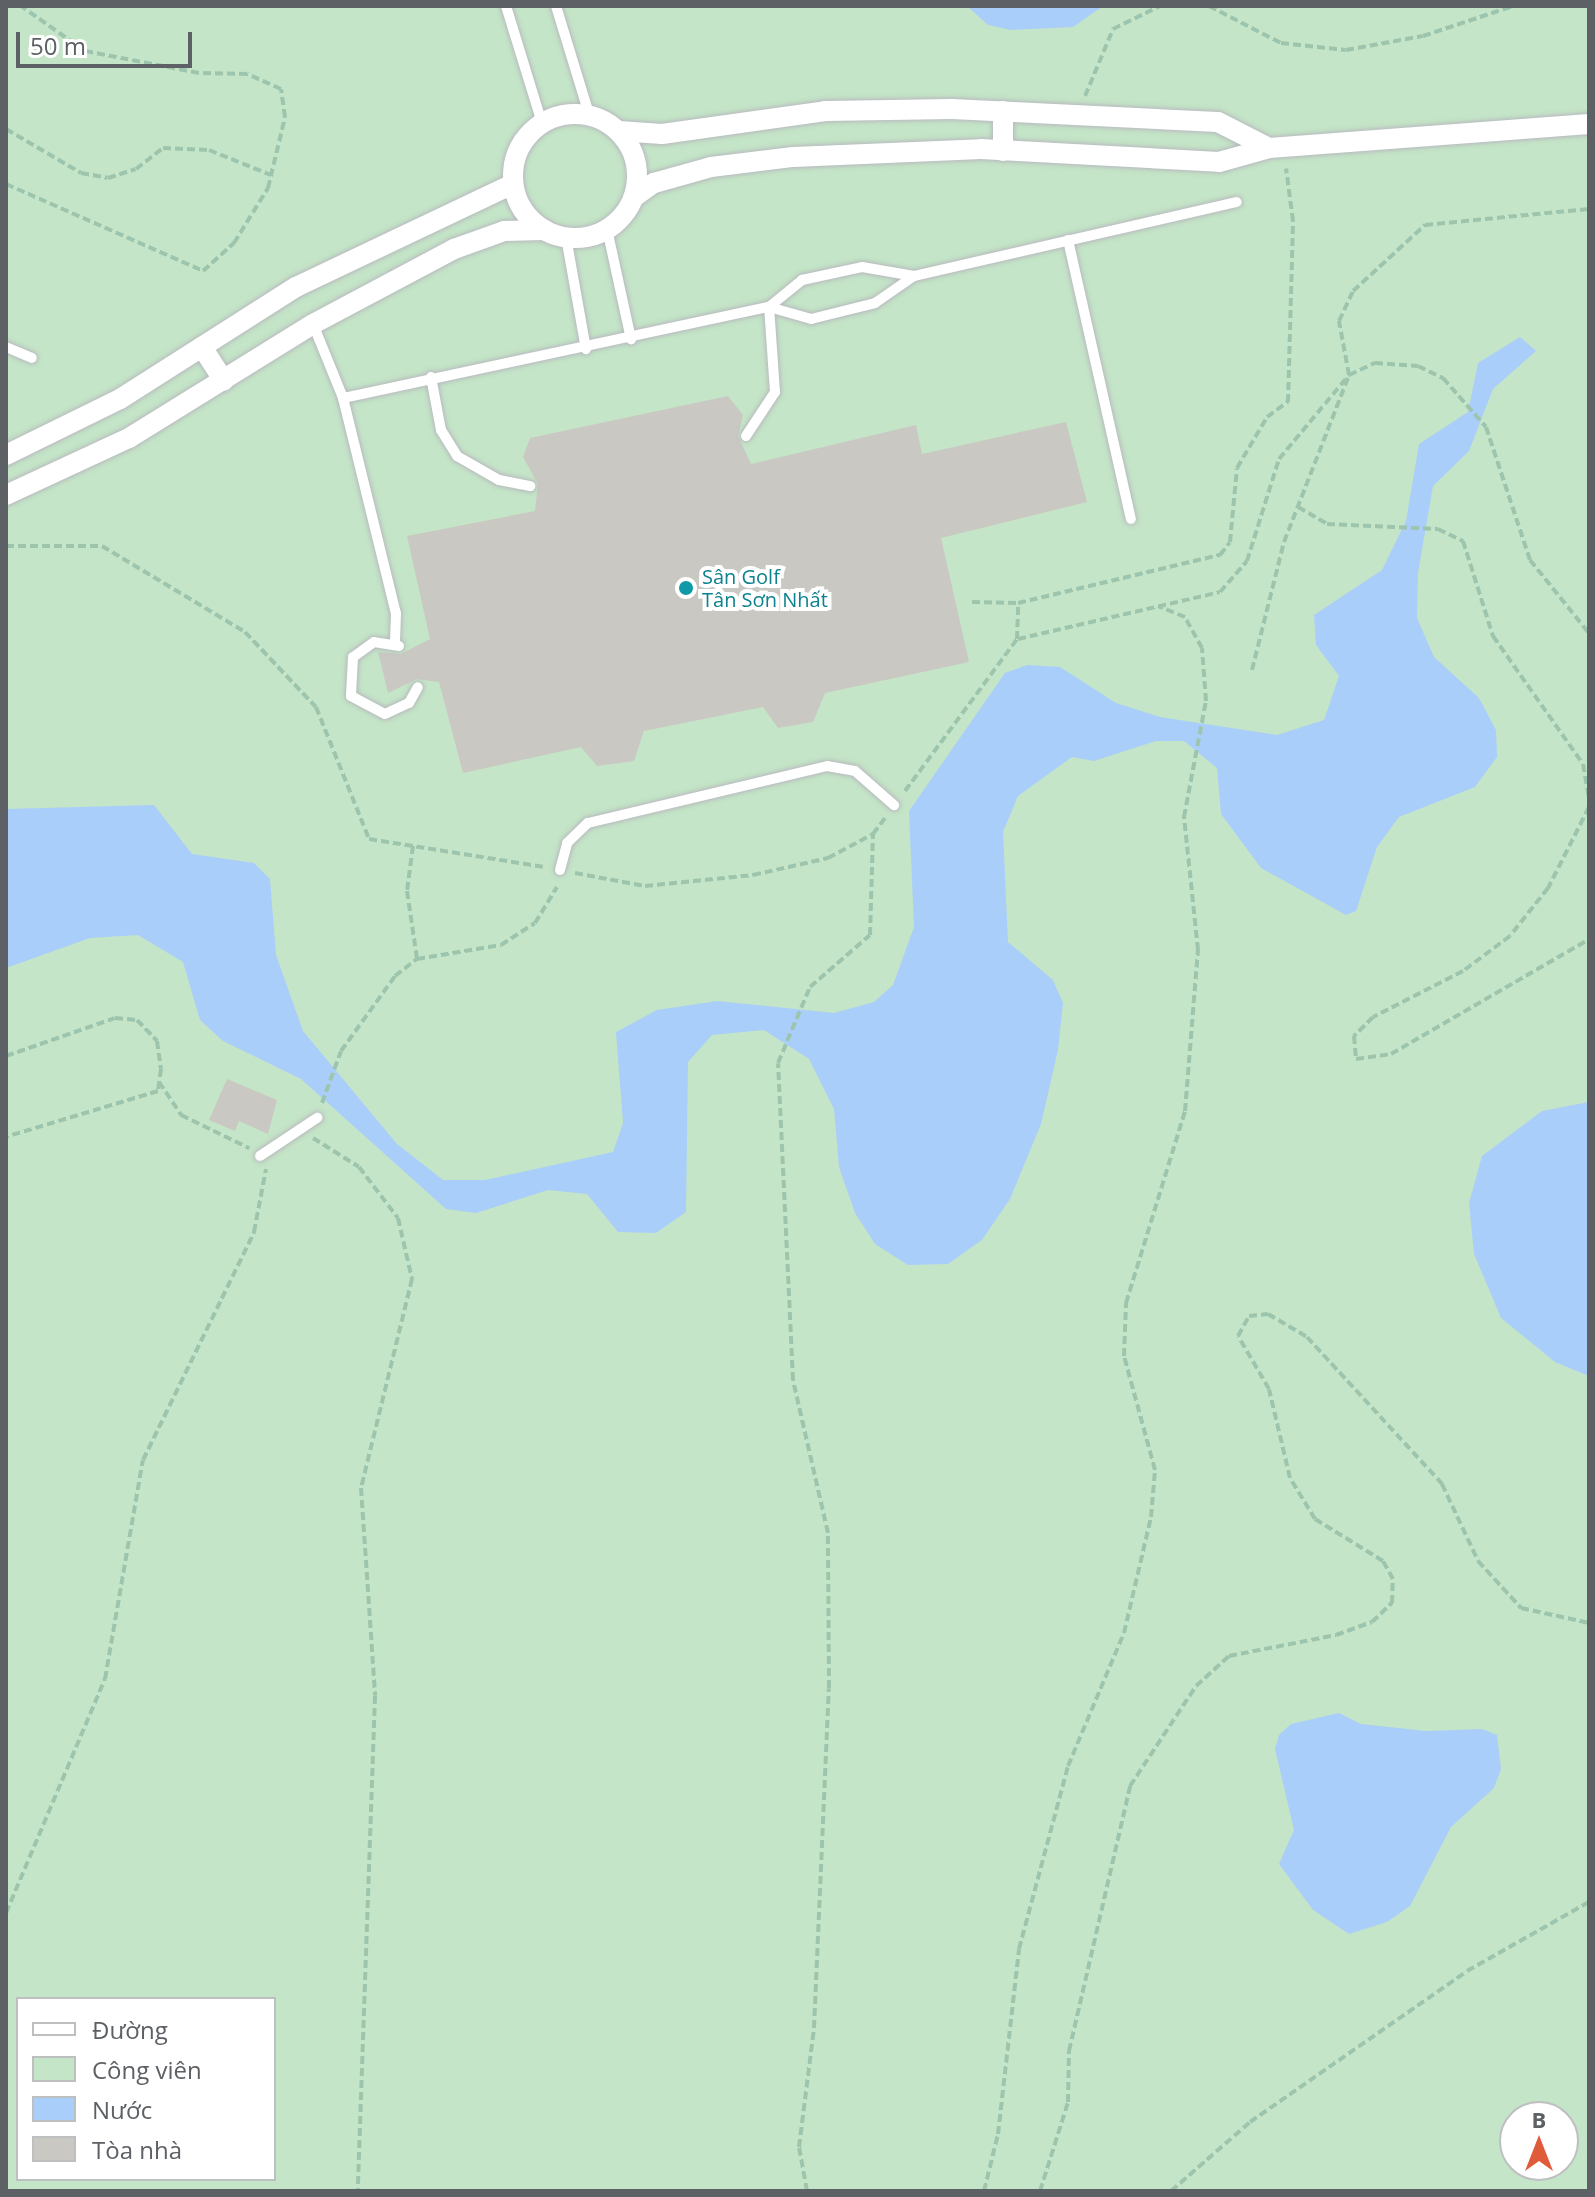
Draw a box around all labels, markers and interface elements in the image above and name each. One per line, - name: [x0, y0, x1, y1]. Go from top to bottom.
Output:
- scale bar: [20, 16, 196, 66]
- text: 50 m: [30, 29, 86, 62]
- place label: Sân Golf Tân Sơn Nhất: [702, 564, 828, 611]
- marker: Sân Golf Tân Sơn Nhất: [677, 579, 695, 597]
- legend: [16, 1997, 276, 2181]
- text: Đường: [92, 2013, 168, 2046]
- text: Công viên: [92, 2053, 202, 2086]
- text: Nước: [92, 2093, 152, 2126]
- north arrow: [1499, 2101, 1579, 2181]
- text: B: [1532, 2104, 1546, 2134]
- text: Tòa nhà: [92, 2133, 182, 2166]

